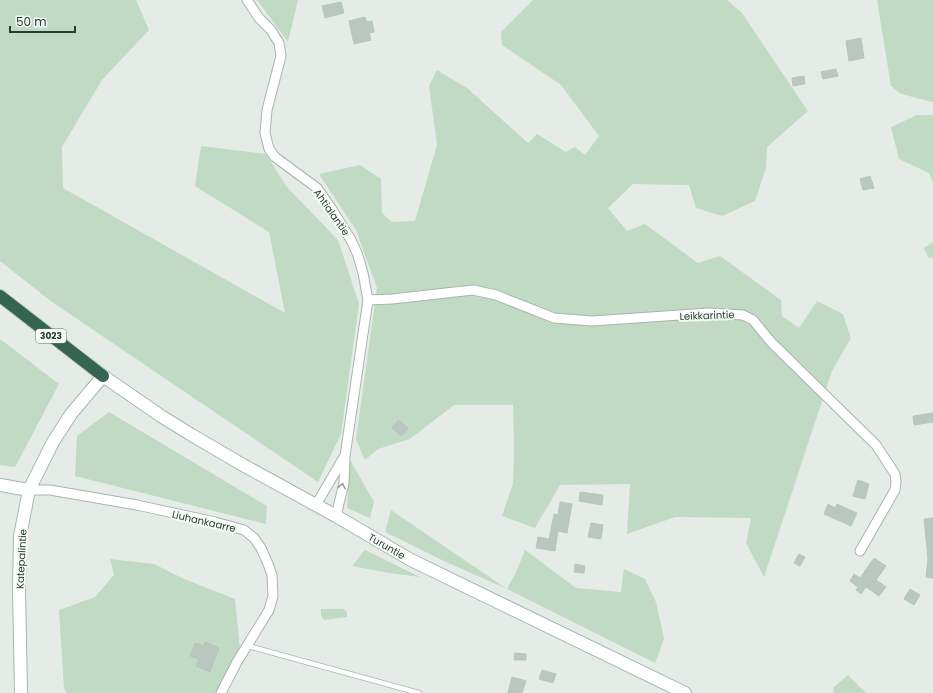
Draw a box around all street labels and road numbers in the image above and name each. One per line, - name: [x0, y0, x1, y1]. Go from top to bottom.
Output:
- street label: Ahtialantie: [310, 186, 353, 239]
- street label: Leikkarintie: [679, 307, 735, 324]
- road number: 3023: [36, 329, 66, 343]
- street label: Liuhankaarre: [170, 507, 237, 536]
- street label: Katepalintie: [12, 529, 31, 589]
- street label: Turuntie: [365, 530, 408, 563]

